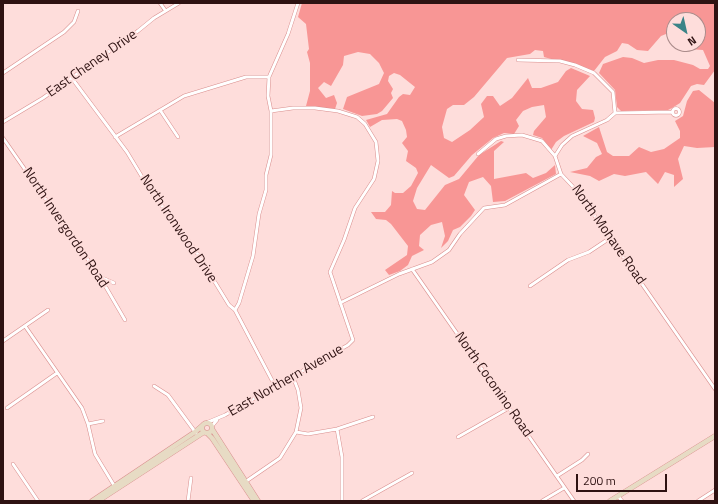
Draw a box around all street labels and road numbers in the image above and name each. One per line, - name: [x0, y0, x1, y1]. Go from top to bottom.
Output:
- street label: East Cheney Drive: [44, 27, 140, 101]
- street label: North Invergordon Road: [18, 165, 112, 291]
- street label: North Ironwood Drive: [136, 172, 220, 286]
- street label: North Mohave Road: [567, 182, 649, 288]
- street label: North Coconino Road: [450, 329, 536, 441]
- street label: East Northern Avenue: [226, 341, 346, 421]

